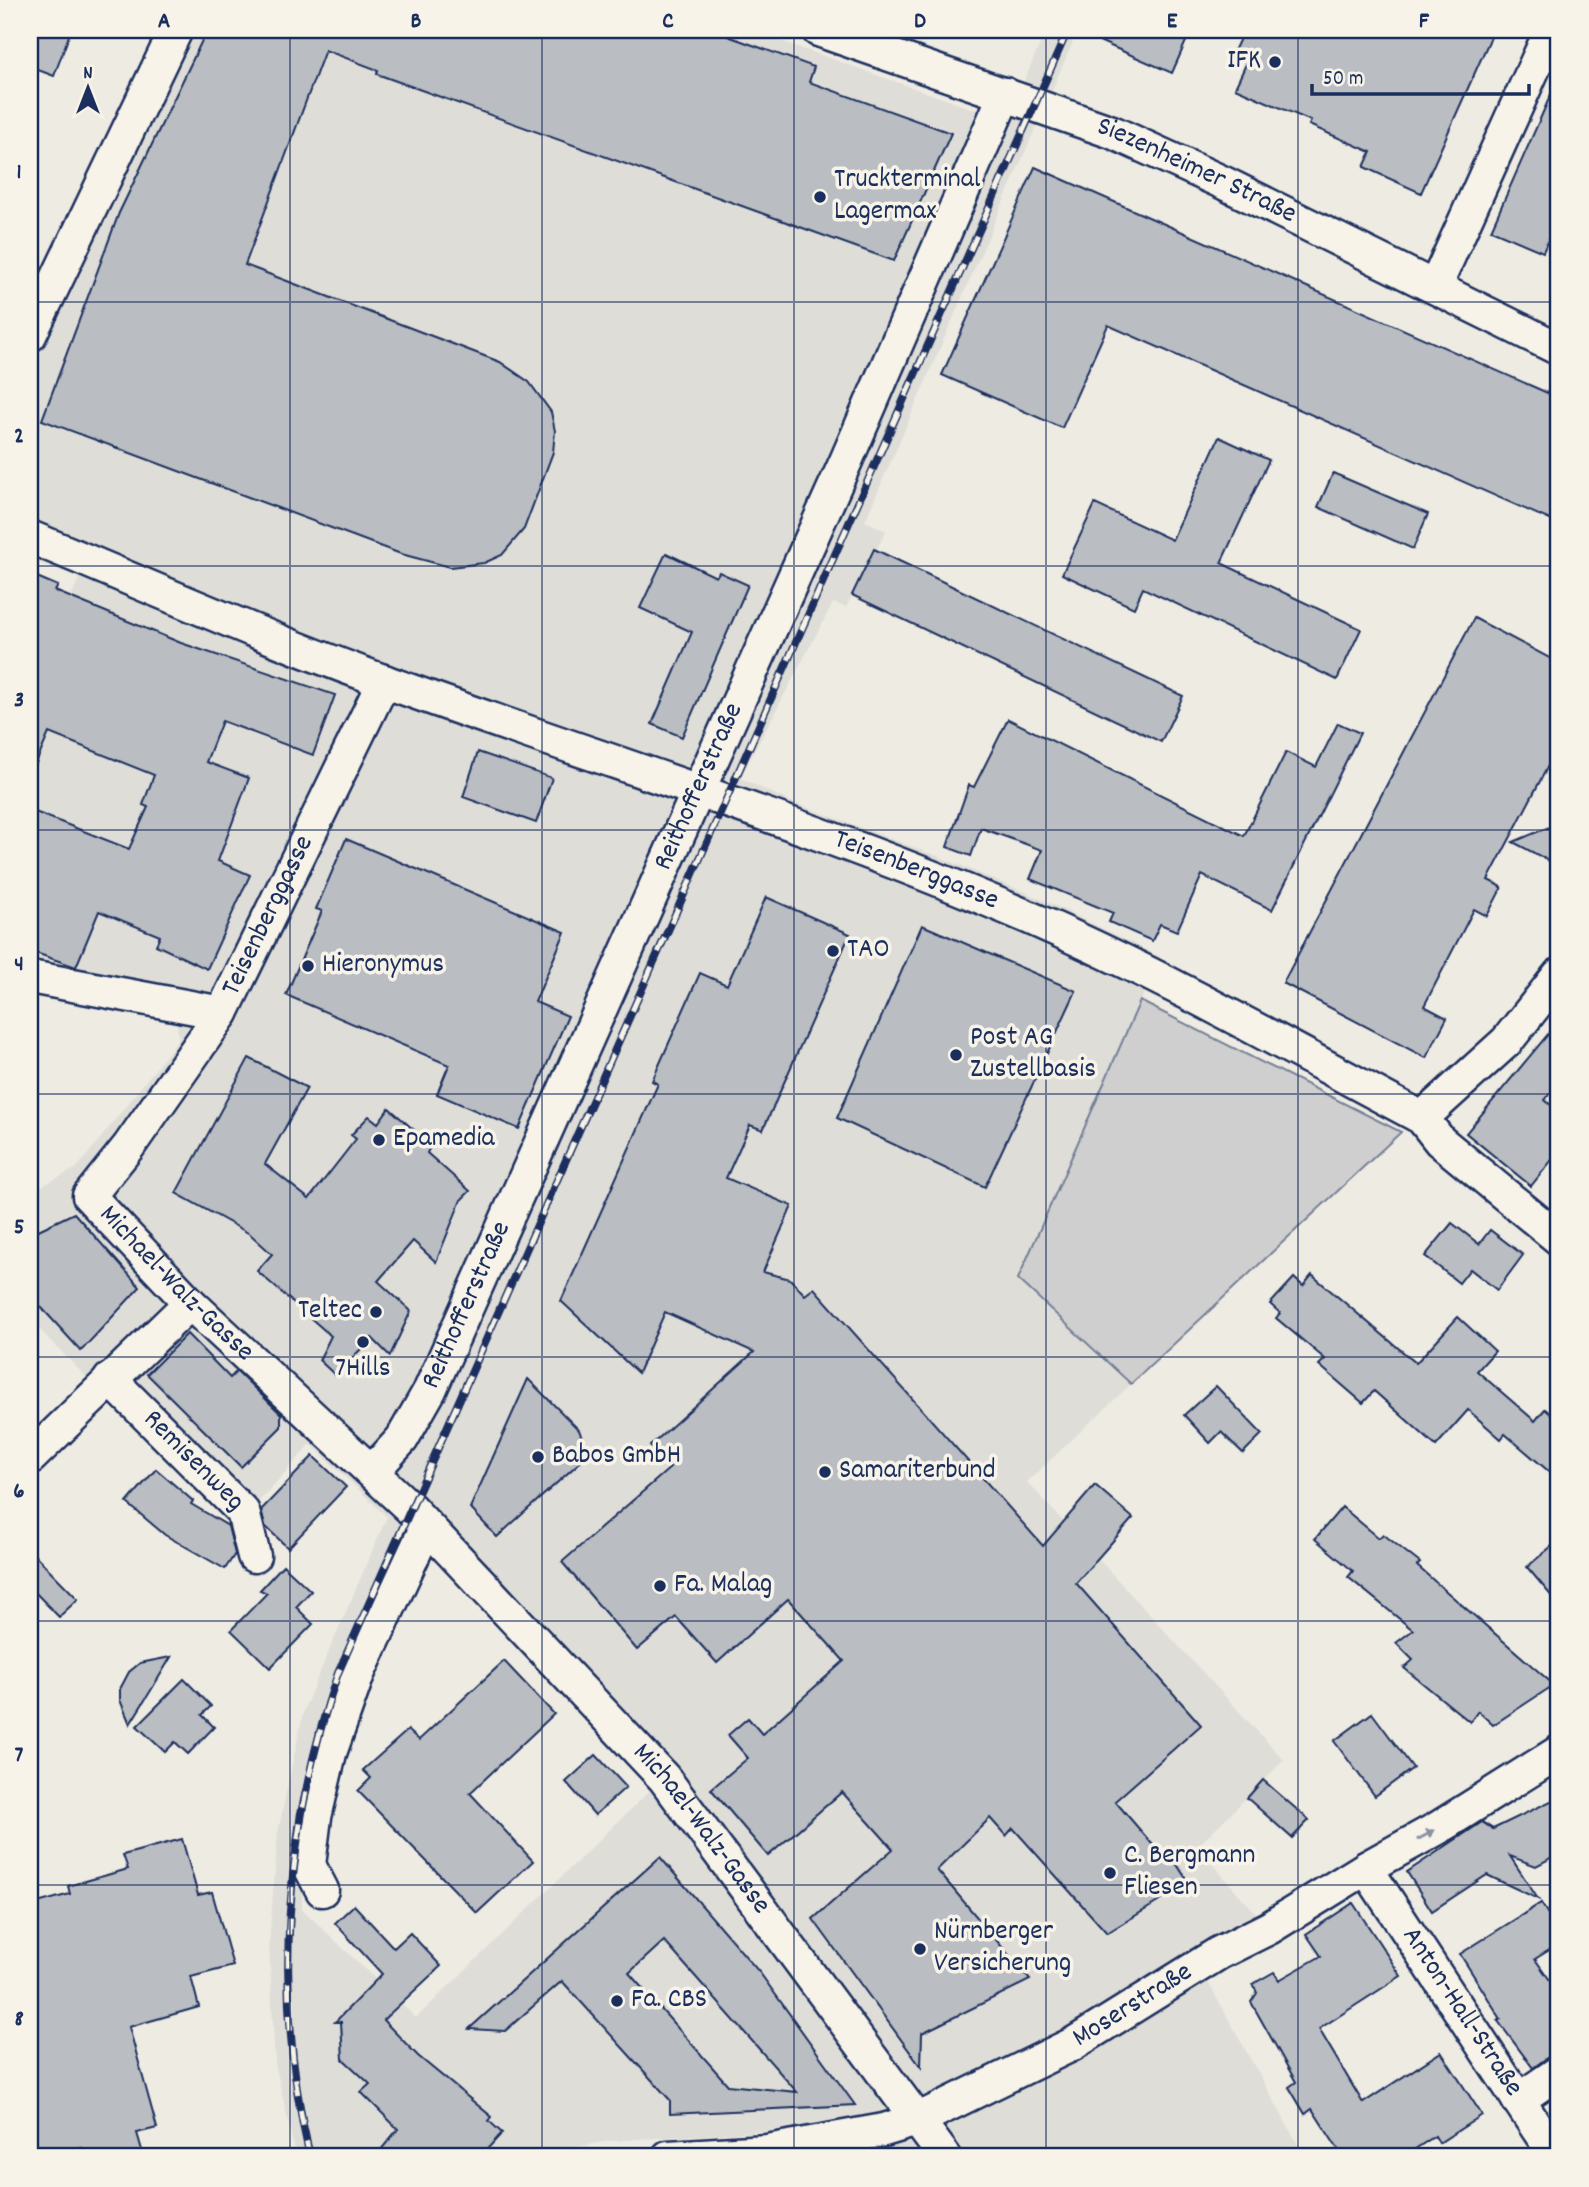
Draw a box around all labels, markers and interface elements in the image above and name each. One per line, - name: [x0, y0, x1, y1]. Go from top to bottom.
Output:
- text: A: [158, 6, 170, 39]
- text: B: [411, 6, 422, 39]
- text: C: [662, 6, 674, 39]
- text: D: [914, 6, 926, 39]
- text: E: [1167, 6, 1178, 39]
- text: F: [1419, 6, 1430, 39]
- place label: IFK: [1227, 42, 1261, 82]
- north arrow: [52, 52, 122, 122]
- scale bar: [1312, 52, 1530, 96]
- marker: IFK: [1267, 54, 1283, 70]
- text: N: [83, 61, 93, 88]
- text: 50 m: [1323, 65, 1363, 95]
- street label: Siezenheimer Straße: [1091, 108, 1303, 235]
- text: 1: [16, 157, 22, 190]
- place label: Truckterminal Lagermax: [834, 161, 981, 233]
- marker: Truckterminal Lagermax: [812, 189, 828, 205]
- text: 2: [14, 421, 24, 454]
- text: 3: [14, 685, 24, 718]
- street label: Reithofferstraße: [645, 697, 755, 877]
- street label: Teisenberggasse: [828, 821, 1004, 922]
- street label: Teisenberggasse: [213, 829, 325, 1003]
- place label: TAO: [847, 931, 890, 971]
- marker: TAO: [825, 943, 841, 959]
- place label: Hieronymus: [322, 946, 444, 986]
- text: 4: [14, 949, 24, 982]
- marker: Hieronymus: [300, 958, 316, 974]
- place label: Post AG Zustellbasis: [970, 1019, 1096, 1091]
- marker: Post AG Zustellbasis: [948, 1047, 964, 1063]
- place label: Epamedia: [393, 1120, 496, 1160]
- marker: Epamedia: [371, 1132, 387, 1148]
- street label: Michael-Walz-Gasse: [88, 1197, 262, 1372]
- text: 5: [14, 1212, 24, 1245]
- street label: Reithofferstraße: [413, 1215, 523, 1396]
- place label: Teltec: [298, 1292, 362, 1332]
- marker: Teltec: [368, 1304, 384, 1320]
- marker: 7Hills: [355, 1334, 371, 1350]
- place label: 7Hills: [335, 1350, 391, 1390]
- street label: Remisenweg: [133, 1402, 253, 1522]
- place label: Babos GmbH: [552, 1437, 681, 1477]
- marker: Babos GmbH: [530, 1449, 546, 1465]
- place label: Samariterbund: [839, 1452, 996, 1492]
- marker: Samariterbund: [817, 1464, 833, 1480]
- text: 6: [13, 1476, 25, 1509]
- place label: Fa. Malag: [674, 1566, 772, 1606]
- marker: Fa. Malag: [652, 1578, 668, 1594]
- street label: Michael-Walz-Gasse: [622, 1735, 779, 1924]
- text: 7: [15, 1740, 24, 1773]
- one-way arrow: [1416, 1829, 1435, 1841]
- place label: C. Bergmann Fliesen: [1124, 1837, 1255, 1909]
- marker: C. Bergmann Fliesen: [1102, 1865, 1118, 1881]
- place label: Nürnberger Versicherung: [934, 1913, 1071, 1985]
- street label: Anton-Hall-Straße: [1391, 1920, 1532, 2105]
- marker: Nürnberger Versicherung: [912, 1941, 928, 1957]
- street label: Moserstraße: [1065, 1954, 1201, 2059]
- place label: Fa. CBS: [631, 1981, 707, 2021]
- marker: Fa. CBS: [609, 1993, 625, 2009]
- text: 8: [14, 2004, 24, 2037]

